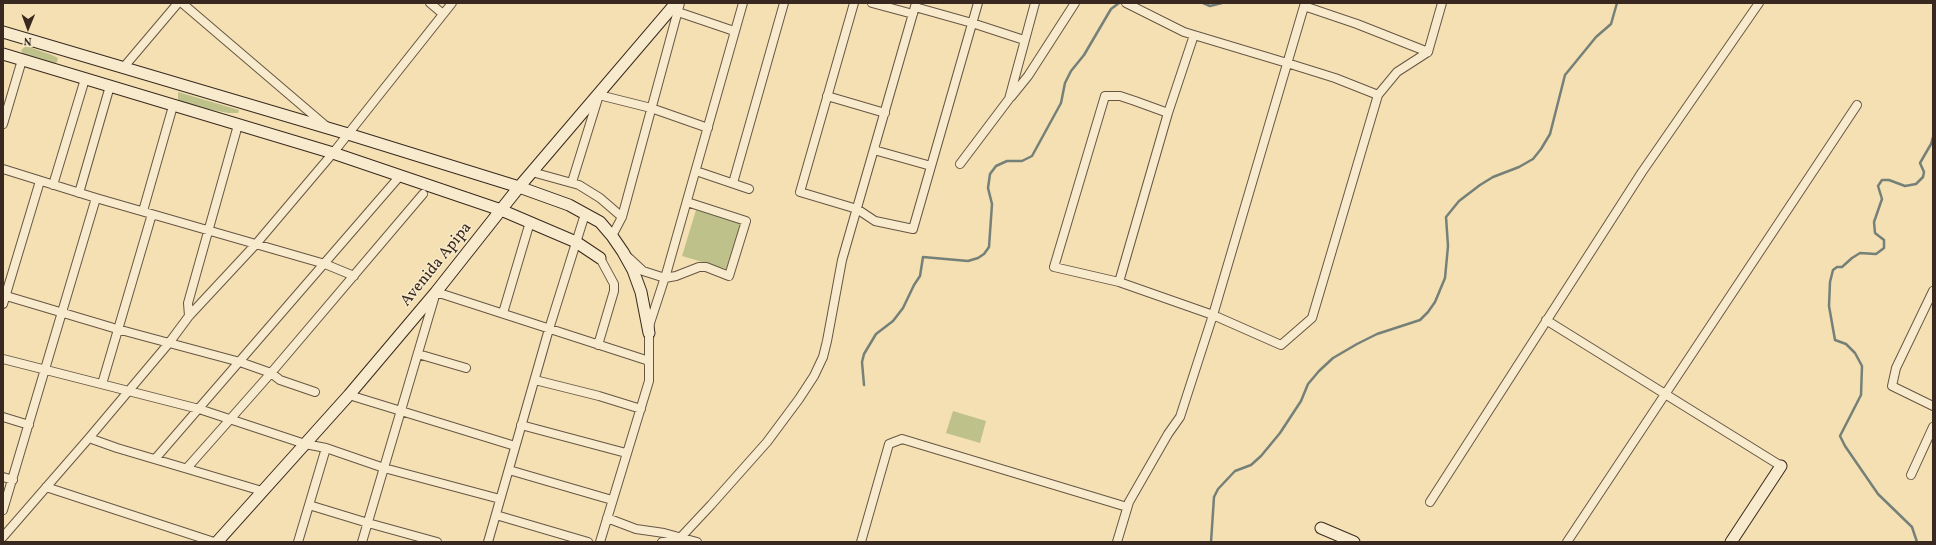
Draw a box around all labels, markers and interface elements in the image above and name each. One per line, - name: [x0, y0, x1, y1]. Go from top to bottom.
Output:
- north arrow: [8, 8, 48, 48]
- text: N: [24, 33, 32, 48]
- street label: Avenida Apipa: [397, 219, 477, 311]

